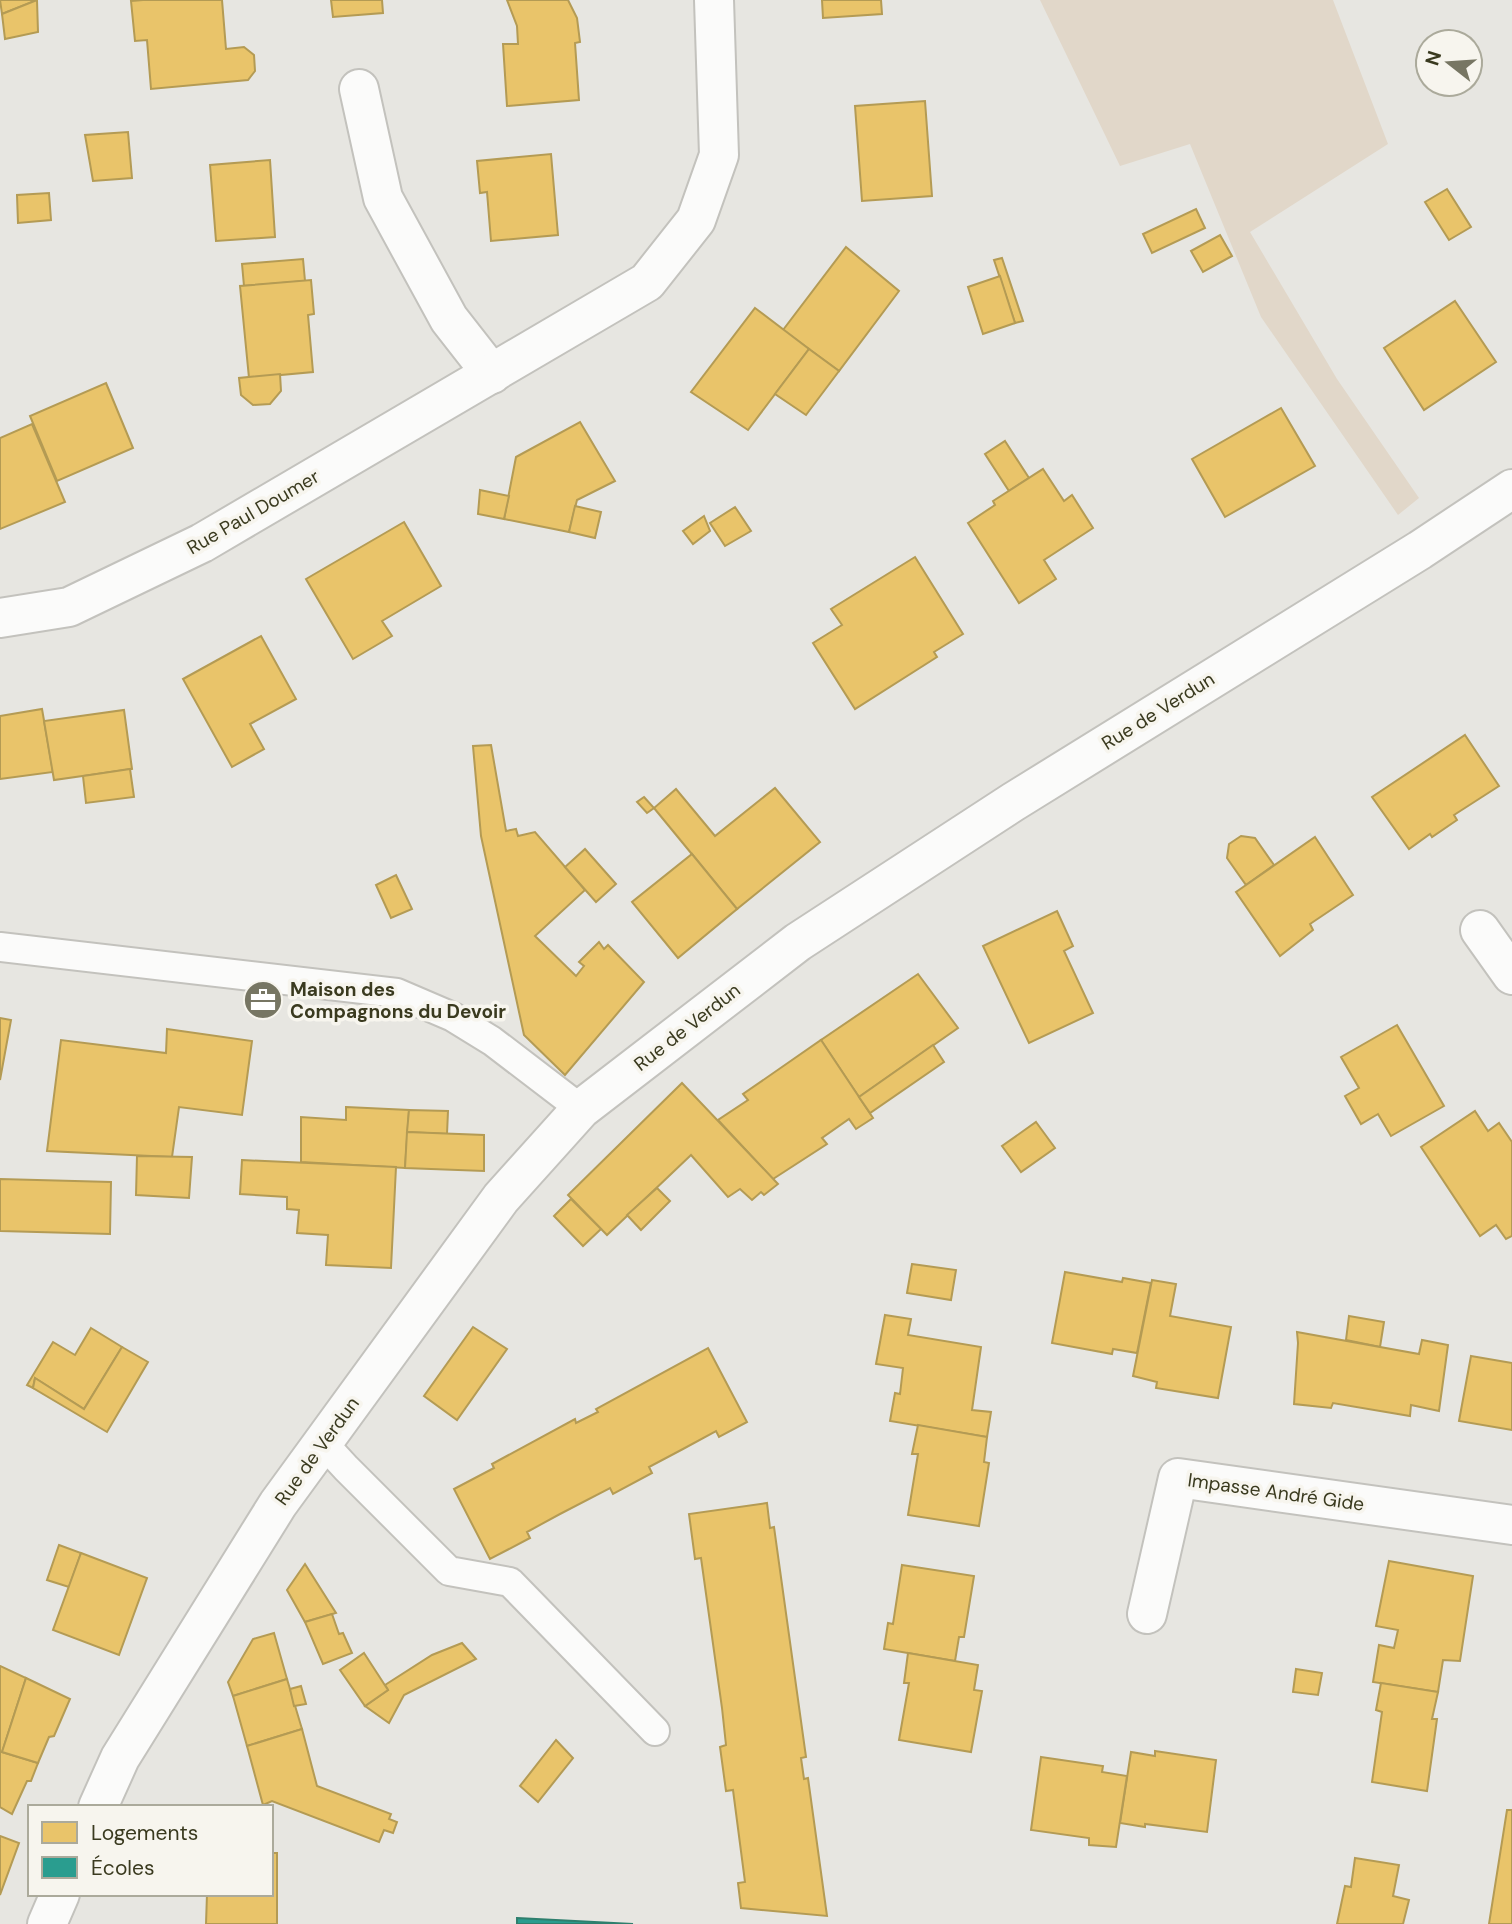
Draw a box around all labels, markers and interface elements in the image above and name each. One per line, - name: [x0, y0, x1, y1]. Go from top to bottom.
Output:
- north arrow: [1414, 28, 1484, 98]
- text: N: [1419, 48, 1447, 68]
- street label: Rue Paul Doumer: [182, 464, 324, 560]
- street label: Rue de Verdun: [1097, 666, 1219, 756]
- place label: Maison des Compagnons du Devoir: [290, 977, 506, 1024]
- street label: Rue de Verdun: [629, 978, 745, 1076]
- office icon: Maison des Compagnons du Devoir: [242, 979, 284, 1021]
- street label: Rue de Verdun: [269, 1392, 365, 1510]
- street label: Impasse André Gide: [1186, 1467, 1366, 1517]
- legend: [28, 1805, 273, 1896]
- text: Logements: [91, 1819, 198, 1847]
- text: Écoles: [91, 1854, 154, 1882]

